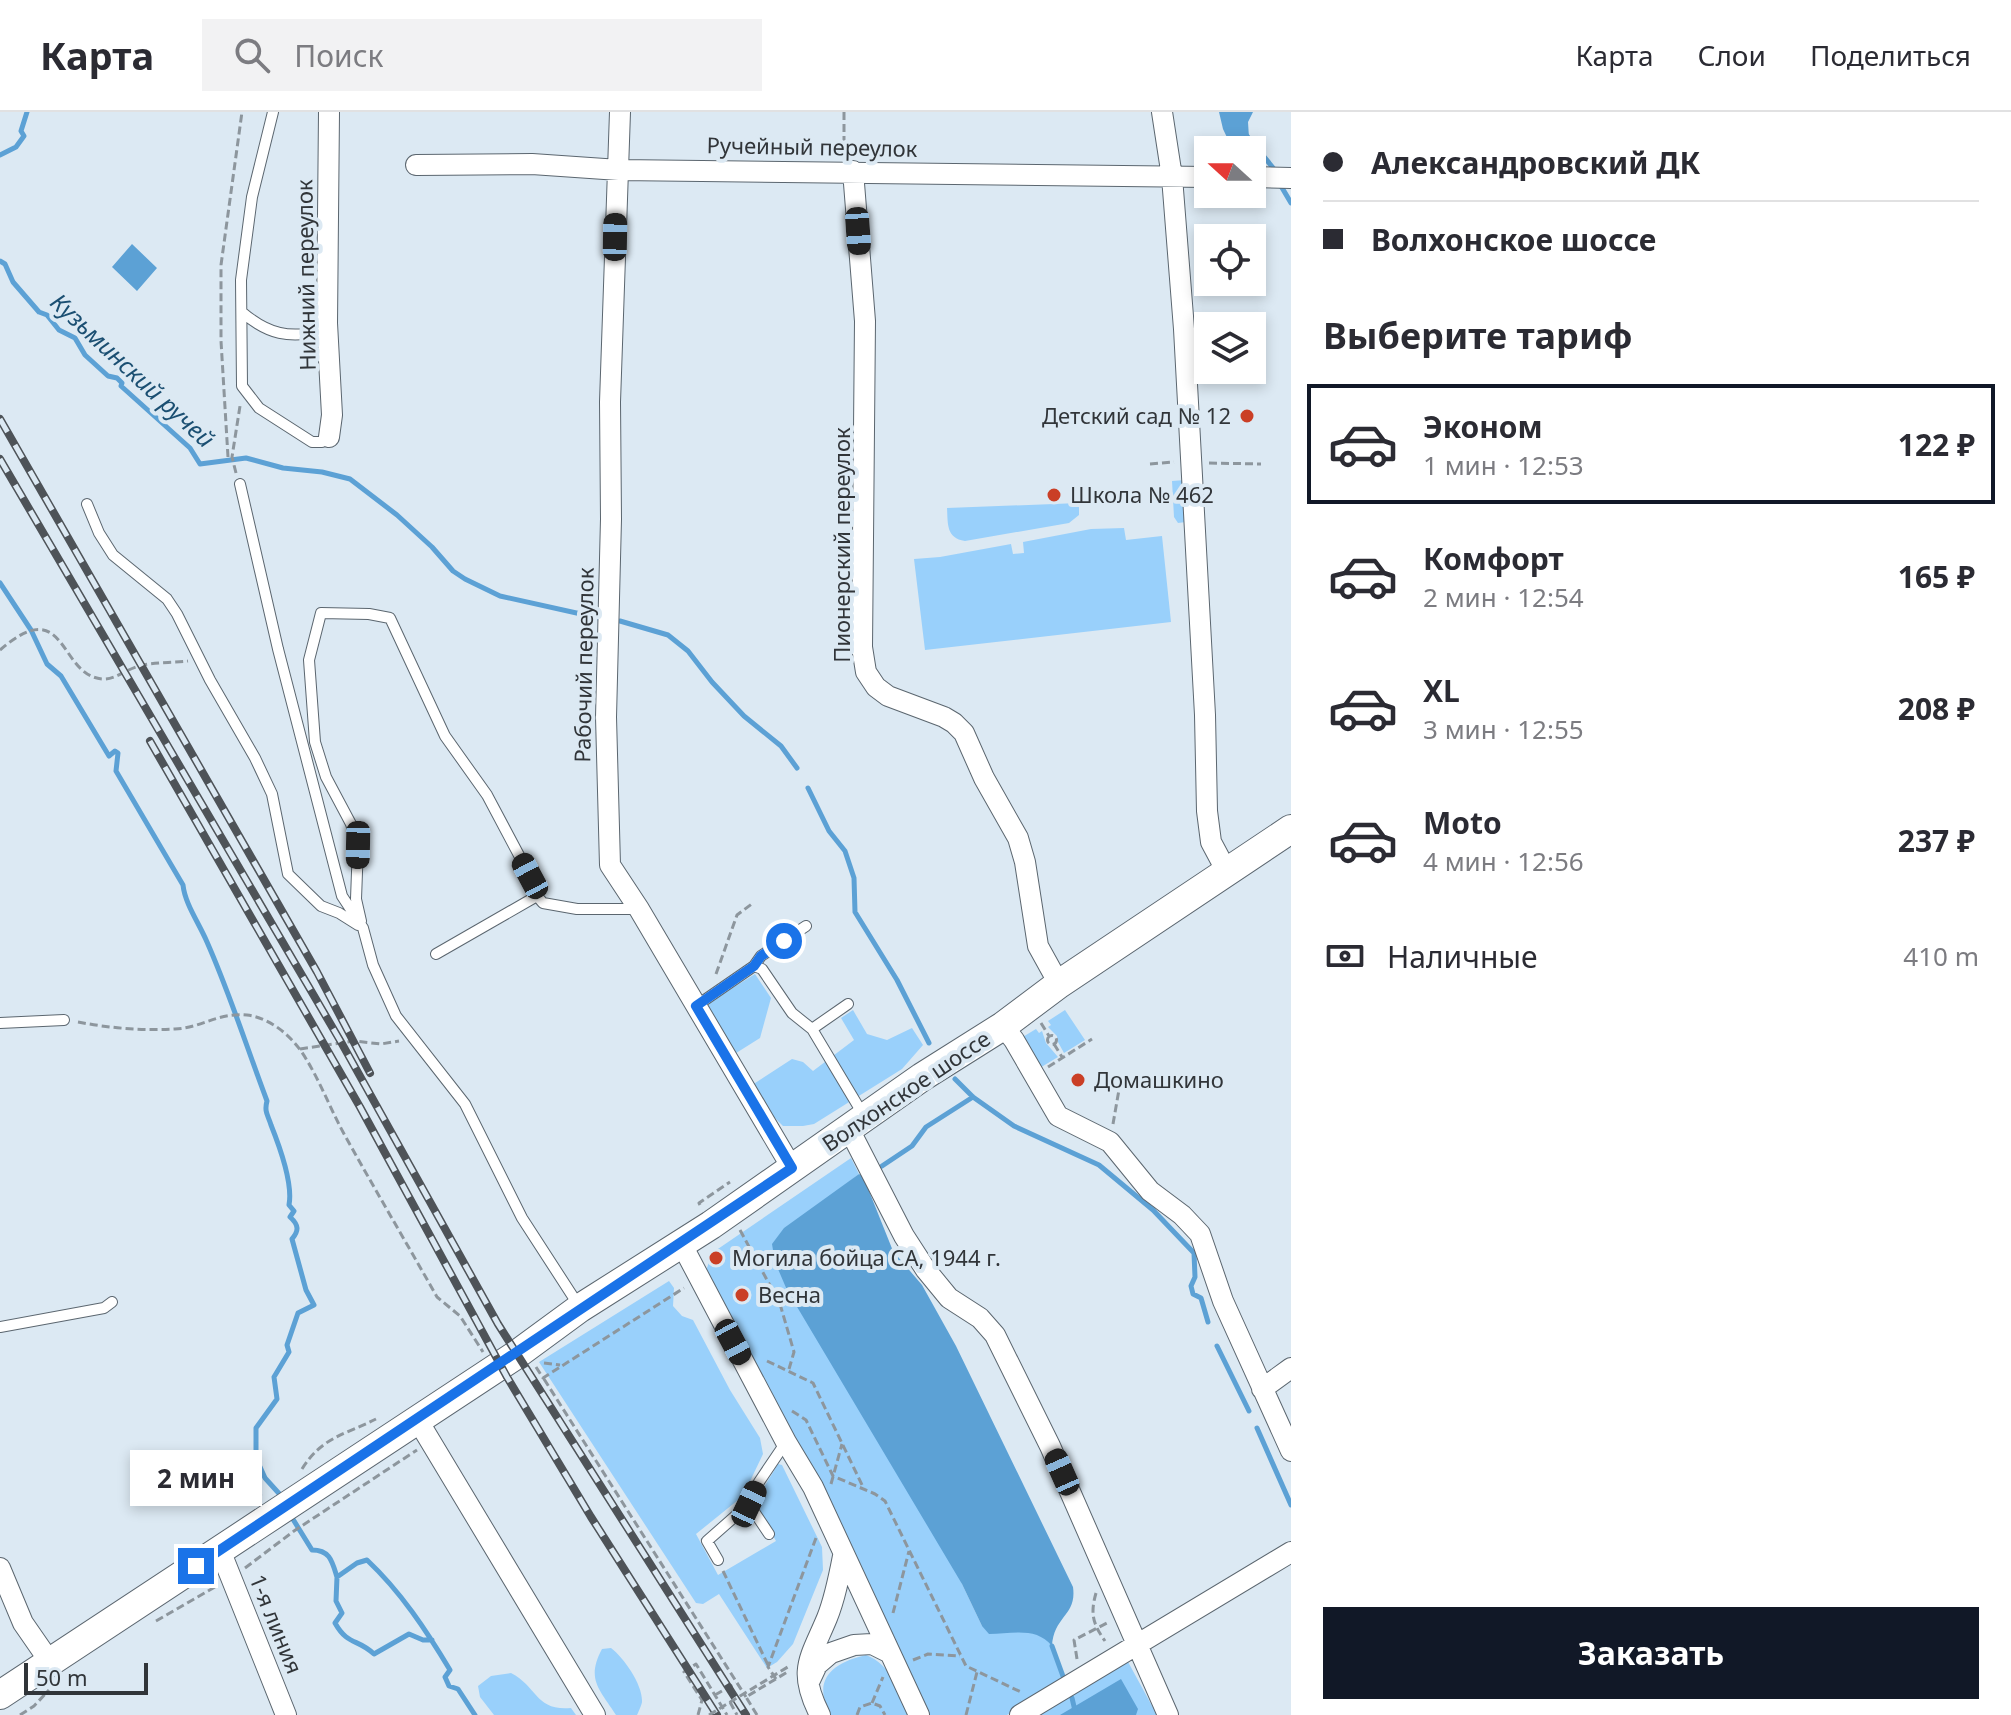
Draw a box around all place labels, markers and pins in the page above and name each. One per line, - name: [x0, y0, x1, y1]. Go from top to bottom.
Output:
- place label: Детский сад № 12: [1042, 400, 1231, 430]
- marker: Детский сад № 12: [1238, 407, 1256, 425]
- place label: Школа № 462: [1070, 479, 1214, 509]
- marker: Школа № 462: [1045, 486, 1063, 504]
- place label: Домашкино: [1094, 1064, 1224, 1094]
- marker: Домашкино: [1069, 1071, 1087, 1089]
- place label: Могила бойца СА, 1944 г.: [732, 1242, 1001, 1272]
- marker: Могила бойца СА, 1944 г.: [707, 1249, 725, 1267]
- place label: Весна: [758, 1279, 821, 1309]
- marker: Весна: [733, 1286, 751, 1304]

